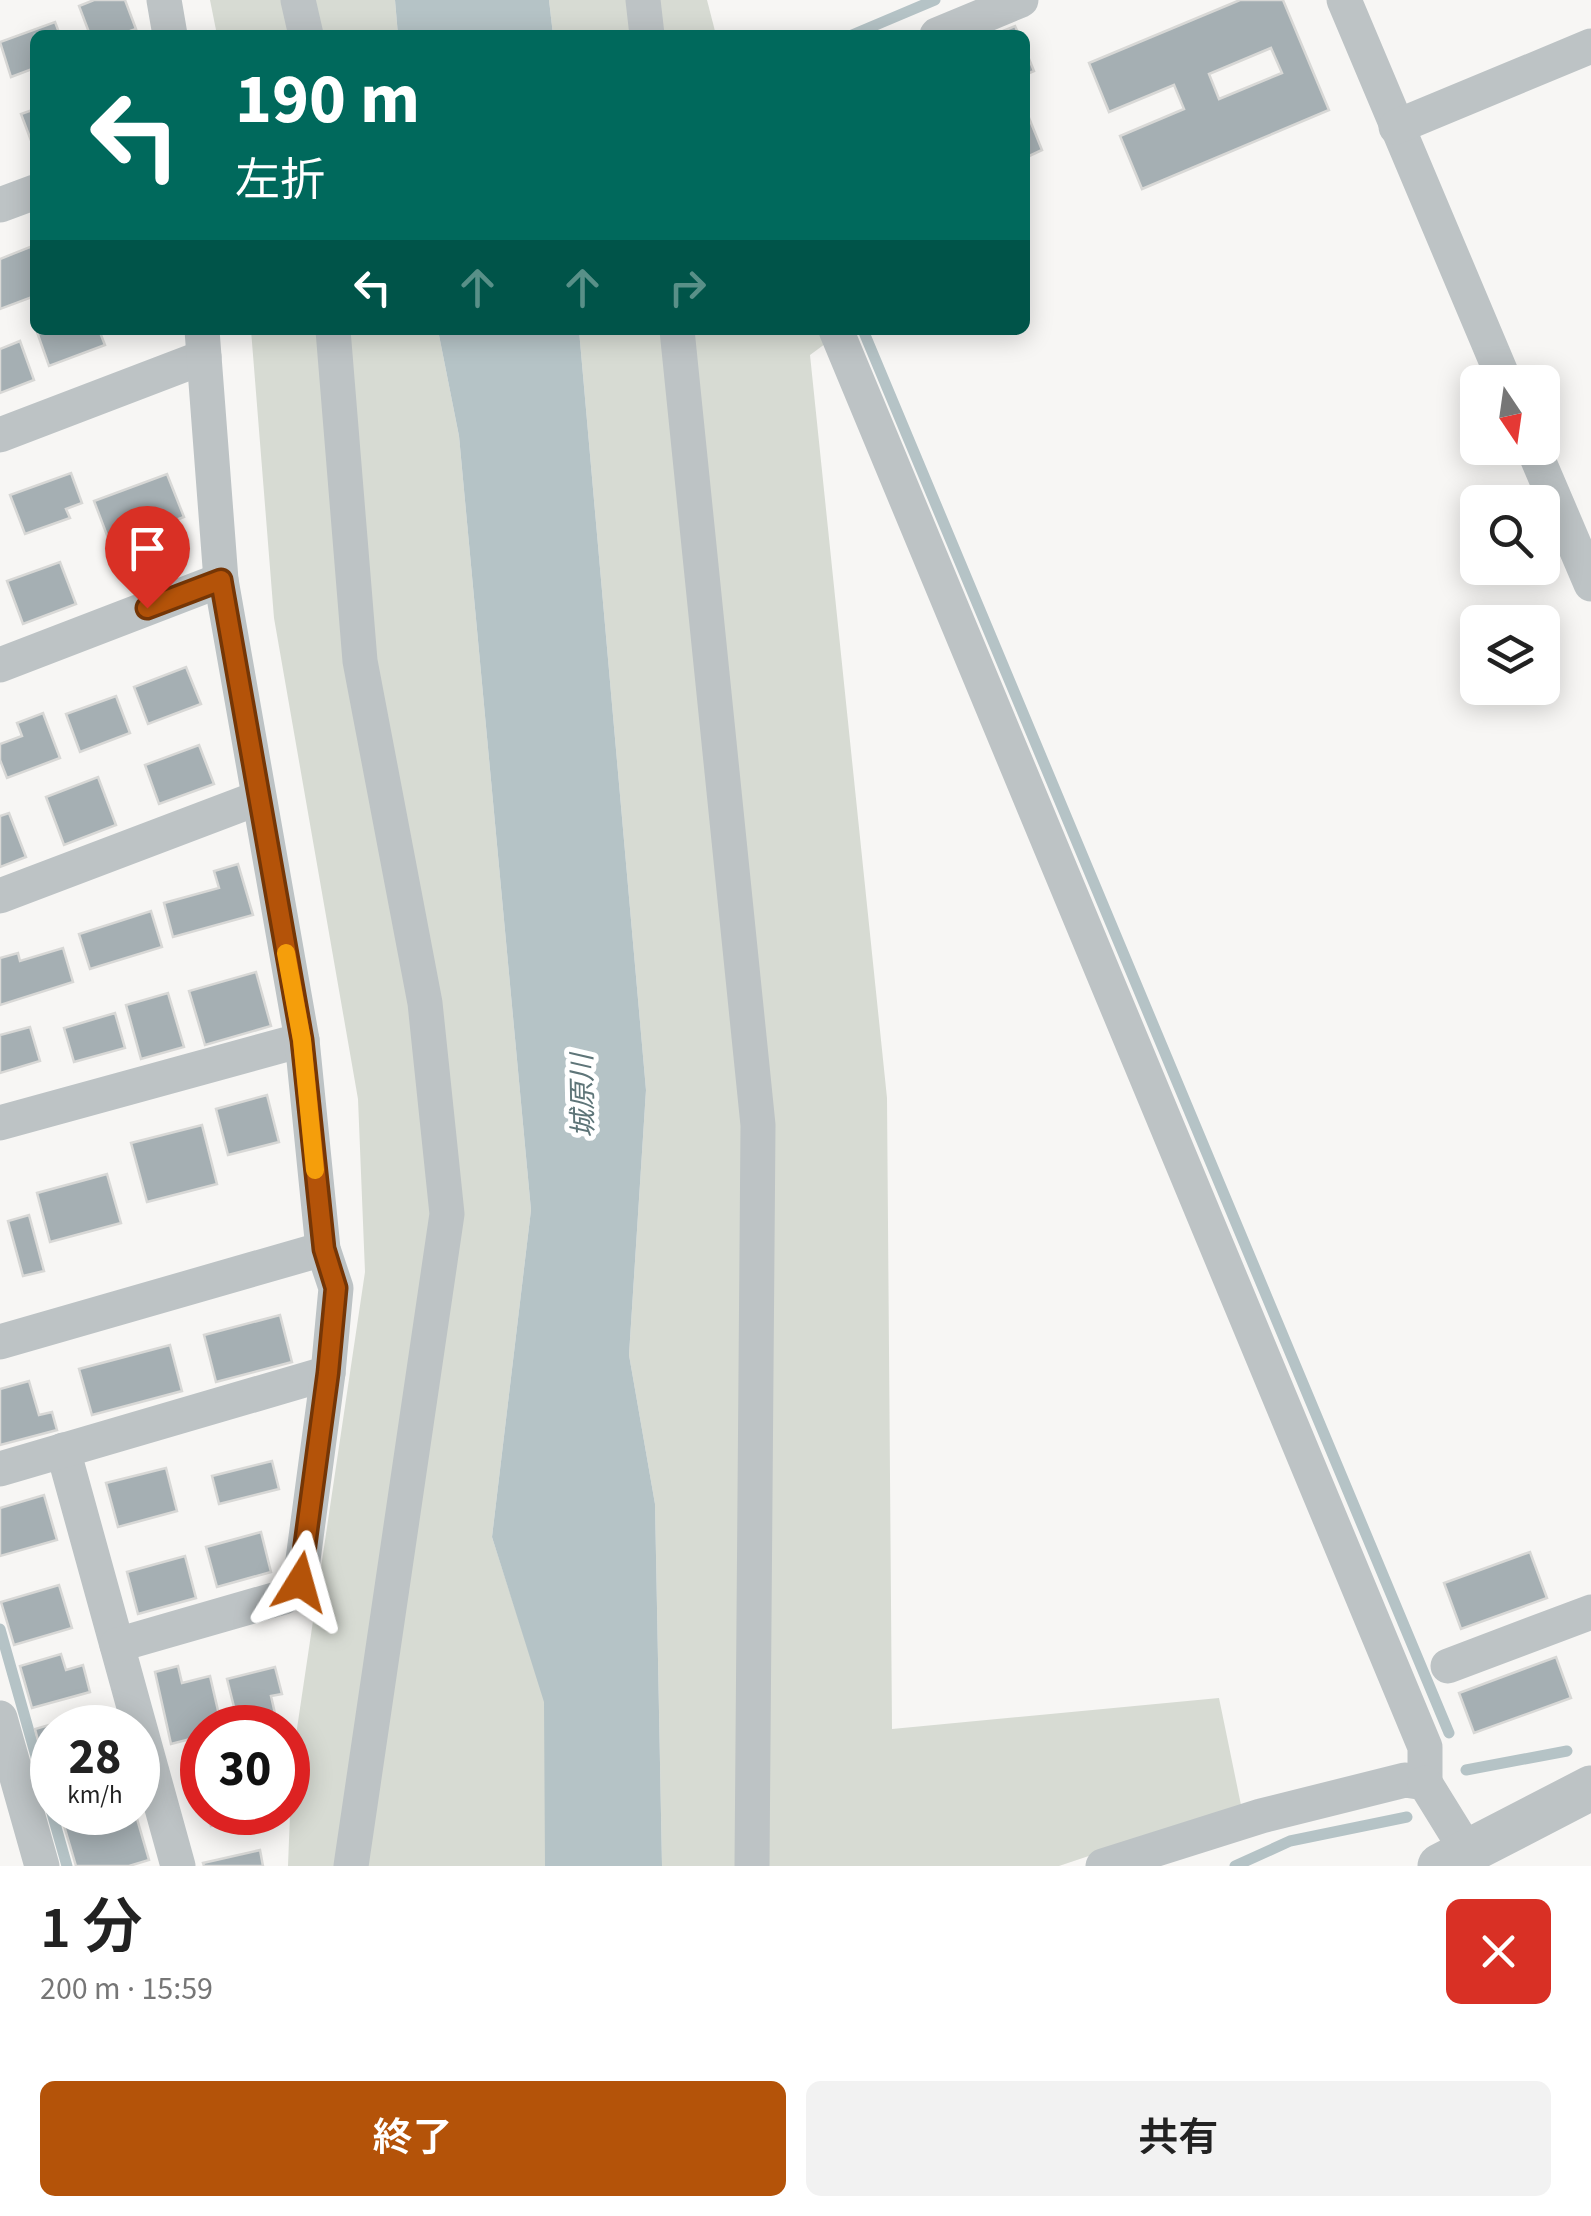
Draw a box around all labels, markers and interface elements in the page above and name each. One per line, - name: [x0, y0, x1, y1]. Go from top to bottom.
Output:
- text: 190 m: [235, 50, 420, 150]
- icon: left: [70, 70, 200, 200]
- text: 左折: [235, 149, 325, 213]
- icon: left: [345, 260, 400, 315]
- icon: ahead: [450, 260, 505, 315]
- icon: ahead: [555, 260, 610, 315]
- icon: right: [660, 260, 715, 315]
- north arrow: [1460, 365, 1560, 465]
- map controls: [1460, 365, 1560, 705]
- button: search: [1460, 485, 1560, 585]
- pin: [105, 506, 190, 609]
- icon: arrive: [120, 521, 175, 576]
- button: layers: [1460, 605, 1560, 705]
- water label: 城原川: [562, 1051, 604, 1138]
- position arrow: [248, 1530, 352, 1634]
- speed limit sign: 30: [180, 1705, 310, 1835]
- text: 28: [69, 1722, 121, 1793]
- text: km/h: [67, 1777, 123, 1813]
- text: 1 分: [40, 1886, 143, 1971]
- button: close: [1446, 1899, 1551, 2004]
- text: 200 m · 15:59: [40, 1966, 213, 2012]
- button: 終了: [40, 2081, 786, 2196]
- button: 共有: [806, 2081, 1551, 2196]

